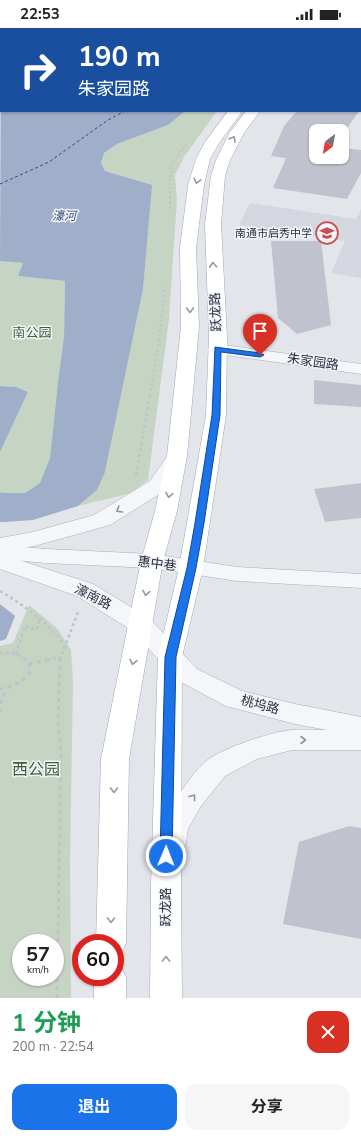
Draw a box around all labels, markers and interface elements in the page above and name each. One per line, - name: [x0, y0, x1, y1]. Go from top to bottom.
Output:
- text: 22:53: [20, 4, 60, 24]
- text: 190 m: [78, 38, 161, 76]
- icon: right: [12, 44, 64, 96]
- text: 朱家园路: [78, 77, 150, 101]
- north arrow: [309, 124, 349, 164]
- map controls: [309, 124, 349, 164]
- one-way arrow: [228, 136, 235, 143]
- one-way arrow: [194, 178, 202, 184]
- water label: 濠河: [52, 208, 78, 224]
- school or university icon: 南通市启秀中学: [314, 220, 340, 246]
- place label: 南通市启秀中学: [235, 226, 312, 241]
- one-way arrow: [209, 262, 218, 268]
- street label: 跃龙路: [206, 292, 226, 332]
- one-way arrow: [185, 307, 194, 313]
- pin: [243, 314, 277, 355]
- icon: arrive: [249, 320, 271, 342]
- park label: 南公园: [12, 324, 52, 342]
- street label: 朱家园路: [286, 349, 340, 375]
- one-way arrow: [166, 492, 174, 498]
- one-way arrow: [116, 506, 123, 513]
- street label: 惠中巷: [137, 553, 177, 575]
- street label: 濠南路: [72, 580, 114, 614]
- one-way arrow: [142, 589, 151, 596]
- one-way arrow: [129, 659, 138, 665]
- street label: 桃坞路: [239, 691, 281, 719]
- one-way arrow: [300, 736, 306, 744]
- park label: 西公园: [12, 759, 60, 781]
- one-way arrow: [110, 787, 119, 793]
- one-way arrow: [188, 794, 195, 801]
- position arrow: [145, 835, 187, 877]
- street label: 跃龙路: [157, 887, 175, 927]
- one-way arrow: [107, 917, 116, 923]
- speed limit sign: 60: [72, 934, 124, 986]
- text: 57: [26, 941, 50, 968]
- one-way arrow: [162, 956, 170, 962]
- text: km/h: [27, 963, 49, 977]
- text: 1 分钟: [12, 1007, 81, 1039]
- button: close: [307, 1011, 349, 1053]
- text: 200 m · 22:54: [12, 1038, 94, 1056]
- button: 退出: [12, 1084, 177, 1130]
- button: 分享: [185, 1084, 349, 1130]

